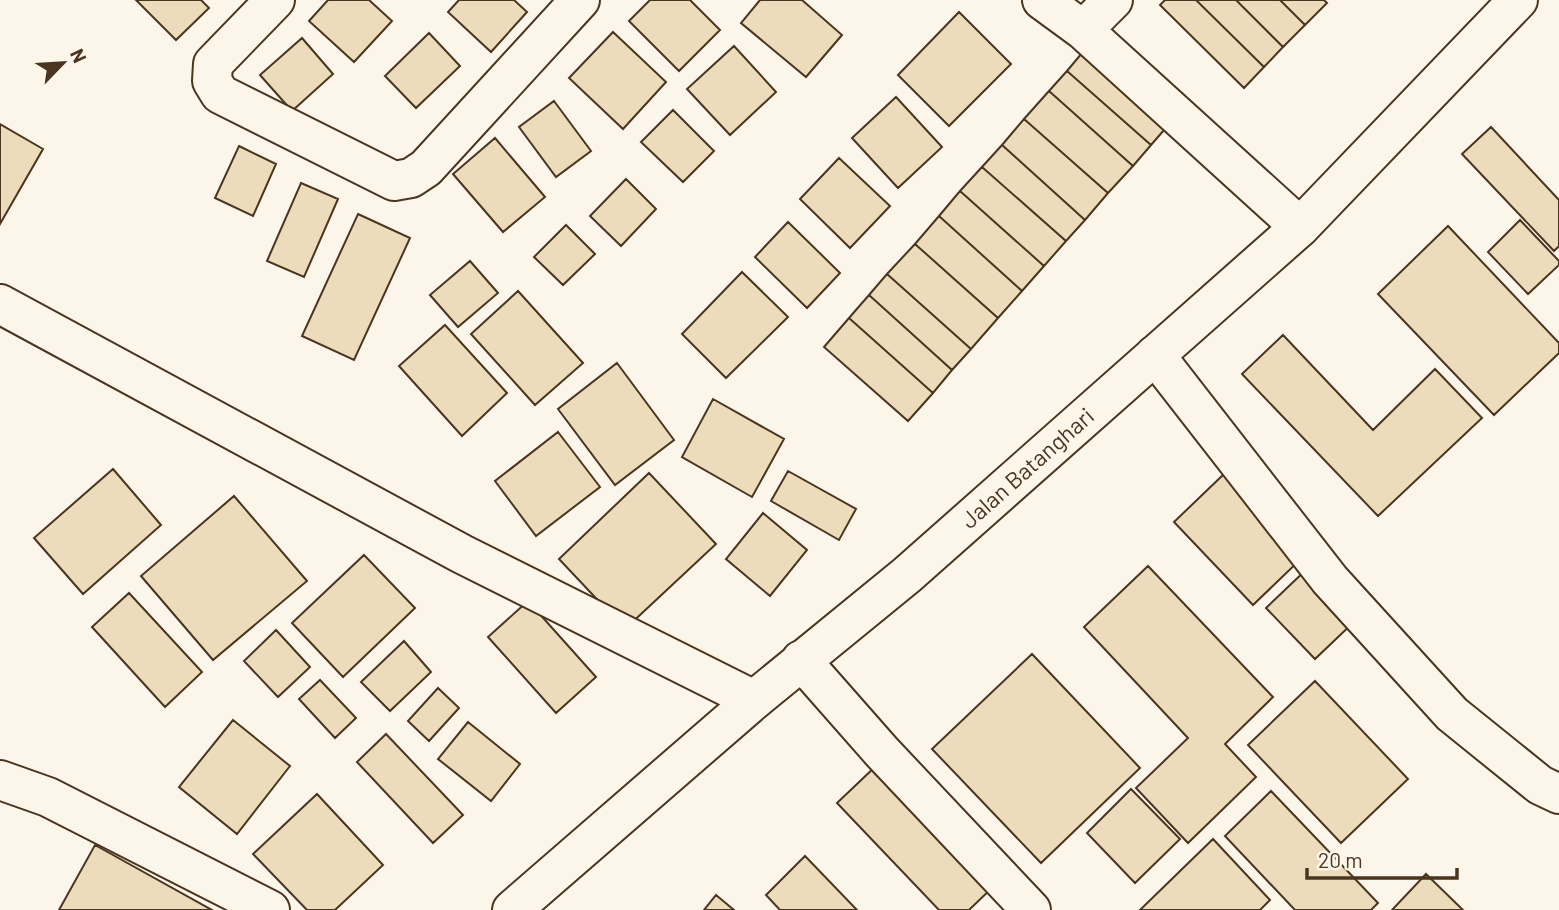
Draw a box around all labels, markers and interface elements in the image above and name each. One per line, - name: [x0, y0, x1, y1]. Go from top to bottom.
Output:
- north arrow: [28, 28, 98, 98]
- text: N: [66, 45, 92, 66]
- street label: Jalan Batanghari: [955, 401, 1099, 534]
- scale bar: [1307, 836, 1458, 880]
- text: 20 m: [1318, 847, 1363, 872]

